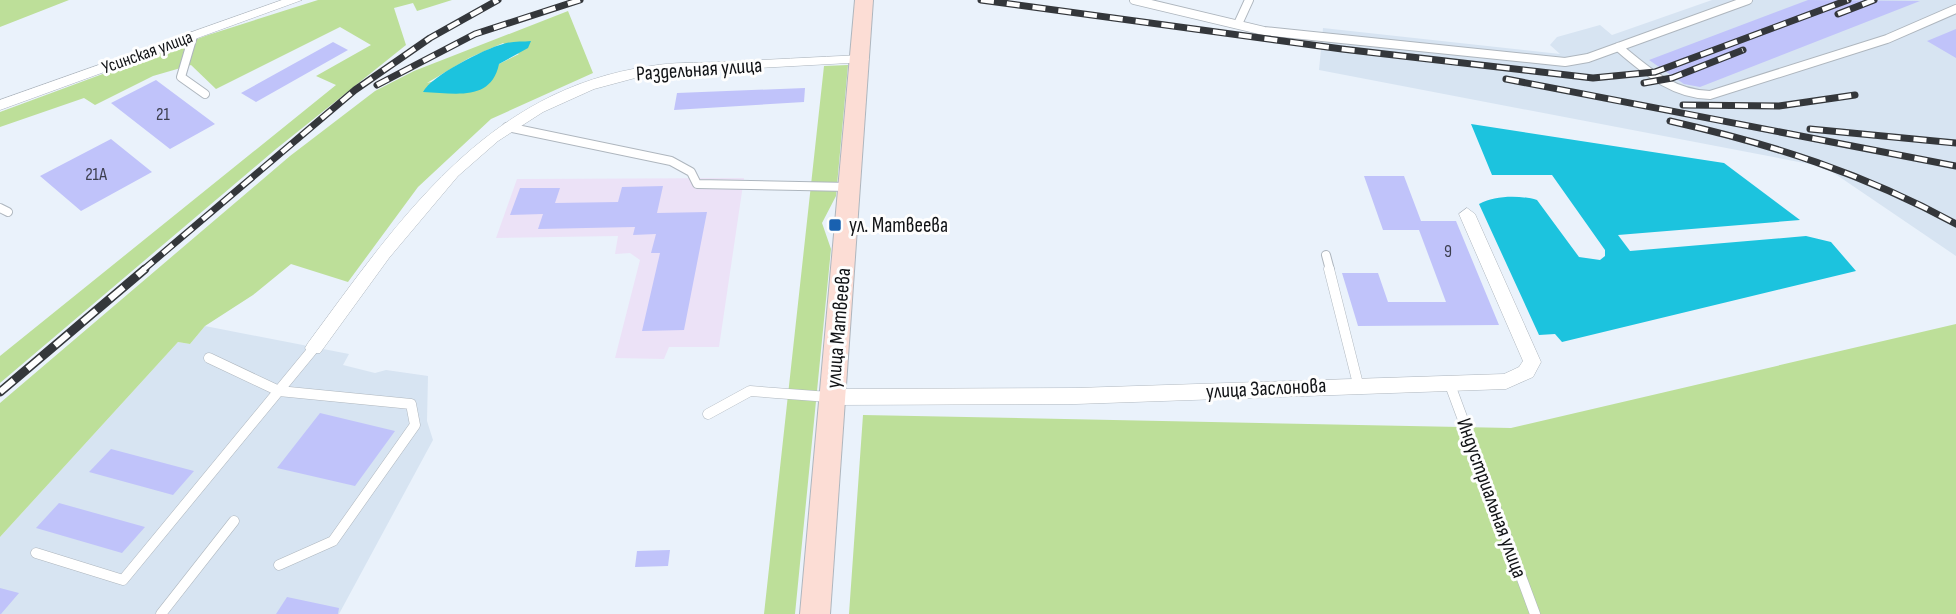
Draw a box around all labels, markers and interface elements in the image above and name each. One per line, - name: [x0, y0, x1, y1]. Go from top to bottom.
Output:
- street label: Усинская улица: [99, 26, 195, 79]
- street label: Раздельная улица: [635, 53, 763, 86]
- house number: 21: [156, 104, 171, 125]
- house number: 21А: [85, 164, 107, 185]
- place label: ул. Матвеева: [849, 213, 948, 238]
- marker: ул. Матвеева: [827, 217, 843, 233]
- house number: 9: [1444, 241, 1452, 262]
- street label: улица Матвеева: [821, 267, 856, 389]
- street label: улица Заслонова: [1205, 373, 1327, 404]
- street label: Индустриальная улица: [1451, 415, 1532, 582]

